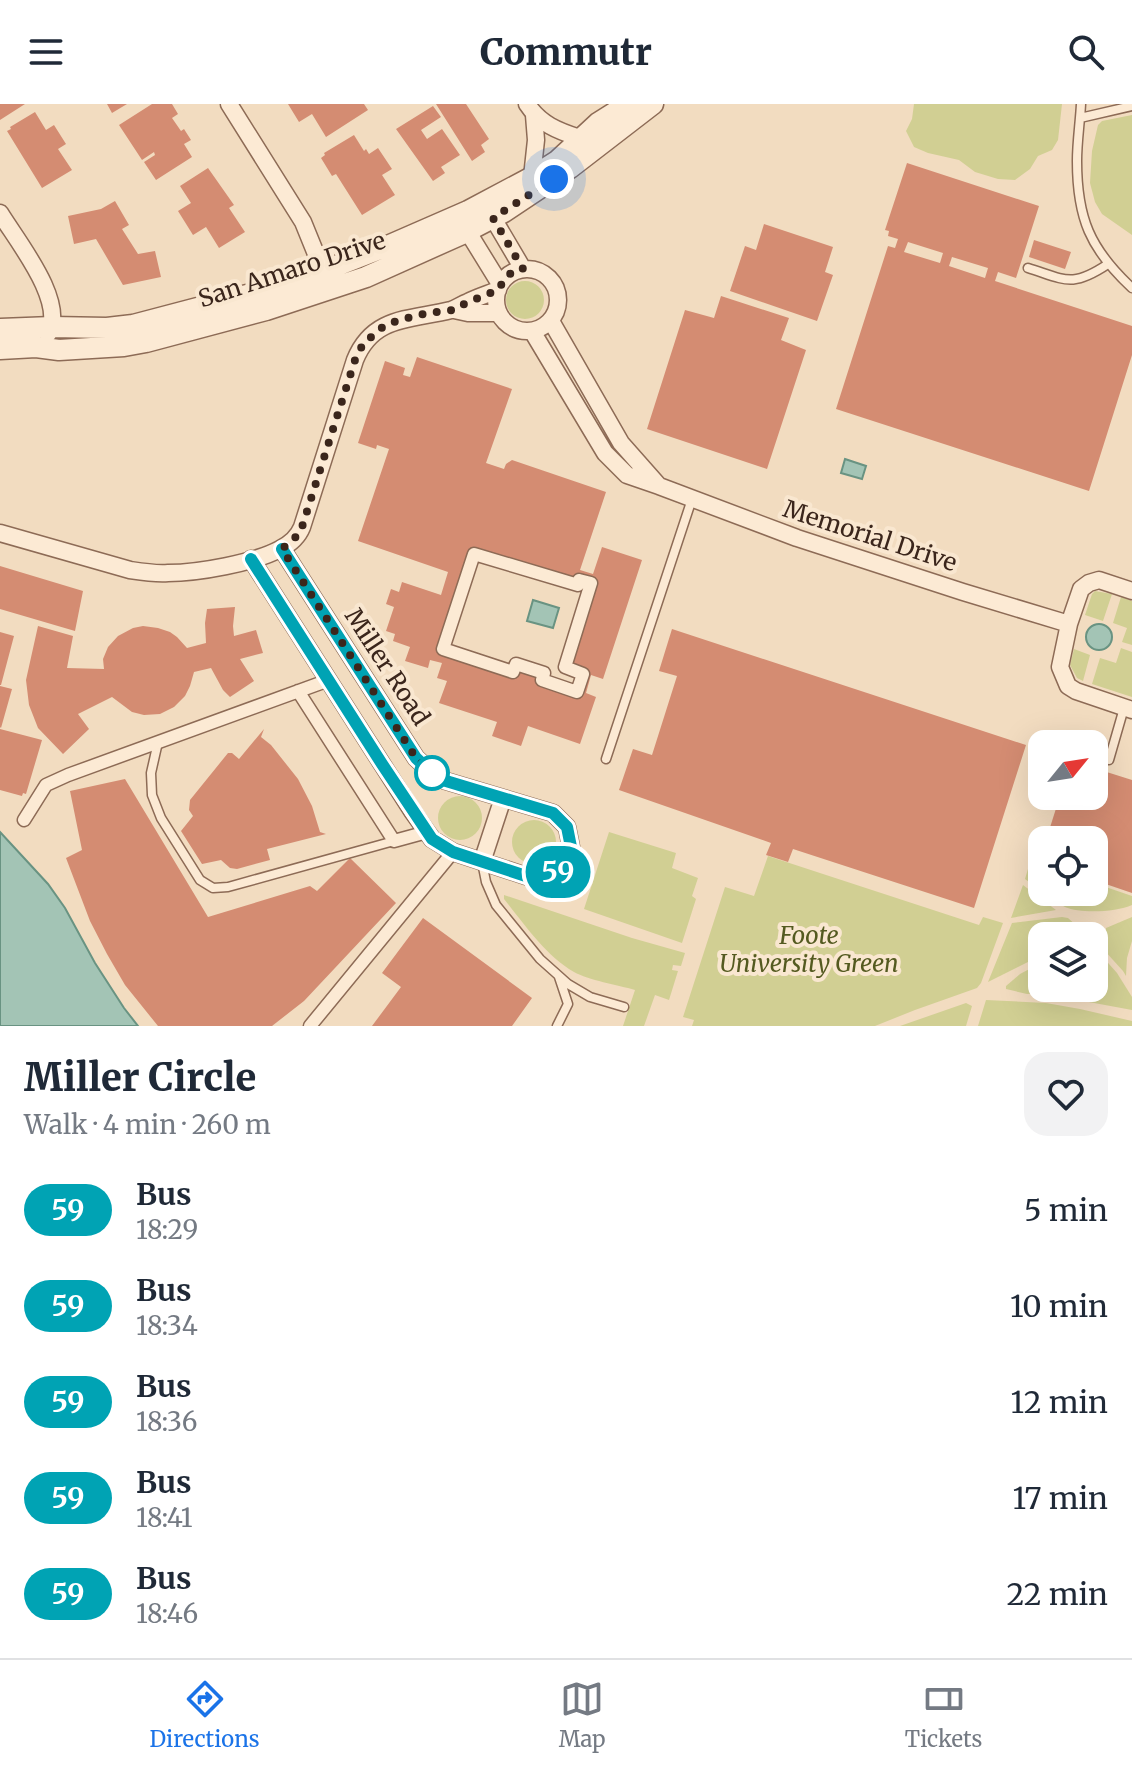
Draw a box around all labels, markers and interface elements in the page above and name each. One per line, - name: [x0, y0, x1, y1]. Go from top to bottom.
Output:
- icon: menu: [24, 30, 68, 74]
- text: Commutr: [480, 30, 652, 75]
- icon: search: [1064, 30, 1108, 74]
- your location: [534, 159, 574, 199]
- street label: San Amaro Drive: [194, 225, 389, 314]
- street label: Memorial Drive: [779, 493, 961, 578]
- street label: Miller Road: [338, 602, 437, 731]
- north arrow: [1028, 730, 1108, 810]
- map controls: [1028, 730, 1108, 1002]
- unlabelled marker: [415, 756, 449, 790]
- button: locate: [1028, 826, 1108, 906]
- line badge: 59: [522, 846, 594, 898]
- text: 59: [542, 854, 574, 890]
- park label: Foote University Green: [720, 920, 898, 979]
- button: layers: [1028, 922, 1108, 1002]
- button: heart: [1024, 1052, 1108, 1136]
- text: Miller Circle: [24, 1054, 256, 1101]
- text: Walk · 4 min · 260 m: [24, 1108, 271, 1141]
- text: Bus: [136, 1175, 192, 1213]
- text: 5 min: [1024, 1191, 1108, 1229]
- text: 59: [52, 1192, 84, 1228]
- text: 18:29: [136, 1213, 198, 1246]
- text: Bus: [136, 1271, 192, 1309]
- text: 10 min: [1010, 1287, 1108, 1325]
- text: 59: [52, 1288, 84, 1324]
- text: 18:34: [136, 1309, 198, 1342]
- text: Bus: [136, 1367, 192, 1405]
- text: 12 min: [1011, 1383, 1108, 1421]
- text: 59: [52, 1384, 84, 1420]
- text: 18:36: [136, 1405, 197, 1438]
- text: Bus: [136, 1463, 192, 1501]
- text: 17 min: [1013, 1479, 1108, 1517]
- text: 59: [52, 1480, 84, 1516]
- text: 18:41: [136, 1501, 193, 1534]
- text: Bus: [136, 1559, 192, 1597]
- text: 22 min: [1006, 1575, 1108, 1613]
- text: 59: [52, 1576, 84, 1612]
- text: 18:46: [136, 1597, 198, 1630]
- tab: Directions: [150, 1677, 260, 1753]
- tab: Map: [559, 1677, 606, 1753]
- tab: Tickets: [905, 1677, 982, 1753]

